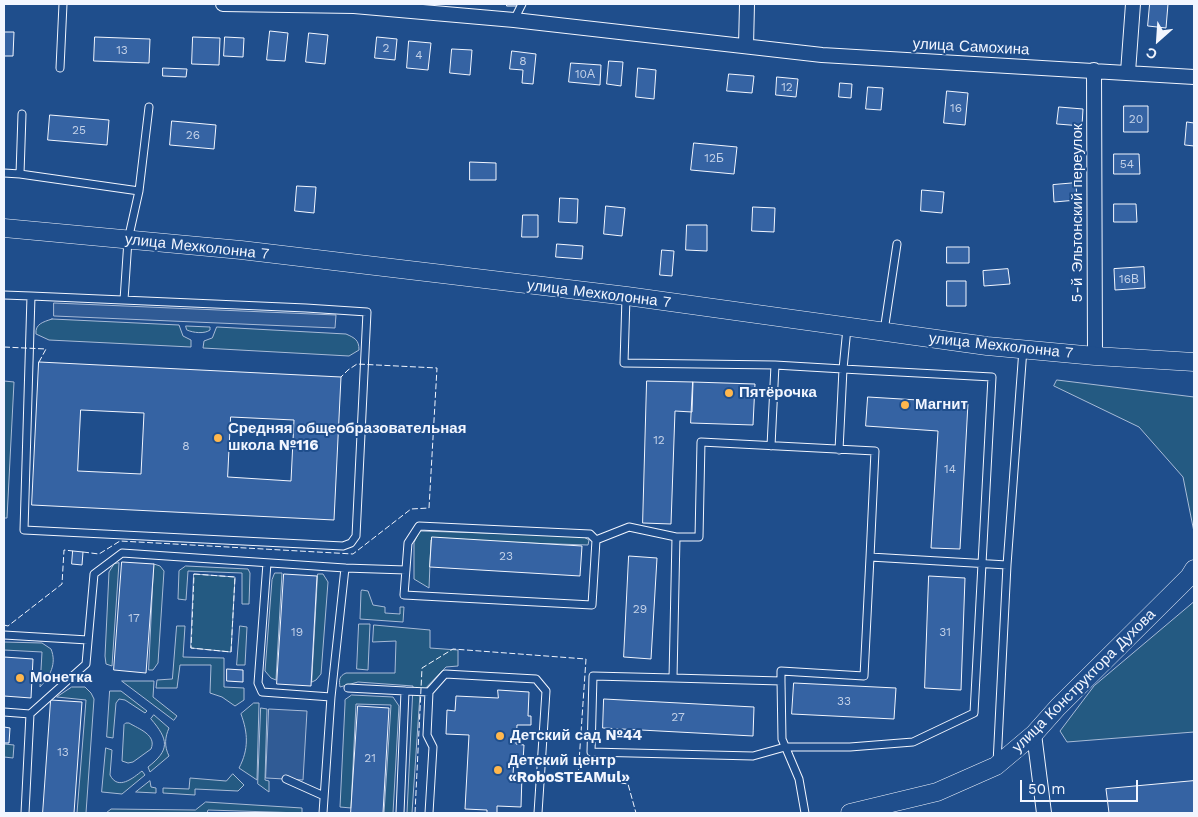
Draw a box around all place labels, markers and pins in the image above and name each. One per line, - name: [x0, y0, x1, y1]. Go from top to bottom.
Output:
- place label: Пятёрочка: [739, 384, 817, 402]
- marker: Пятёрочка: [723, 387, 735, 399]
- place label: Магнит: [915, 396, 968, 414]
- marker: Магнит: [899, 399, 911, 411]
- place label: Средняя общеобразовательная школа №116: [228, 420, 466, 455]
- marker: Средняя общеобразовательная школа №116: [212, 432, 224, 444]
- place label: Монетка: [30, 669, 92, 687]
- marker: Монетка: [14, 672, 26, 684]
- place label: Детский сад №44: [510, 727, 642, 745]
- marker: Детский сад №44: [494, 730, 506, 742]
- place label: Детский центр «RoboSTEAMul»: [508, 752, 630, 787]
- marker: Детский центр «RoboSTEAMul»: [492, 764, 504, 776]

